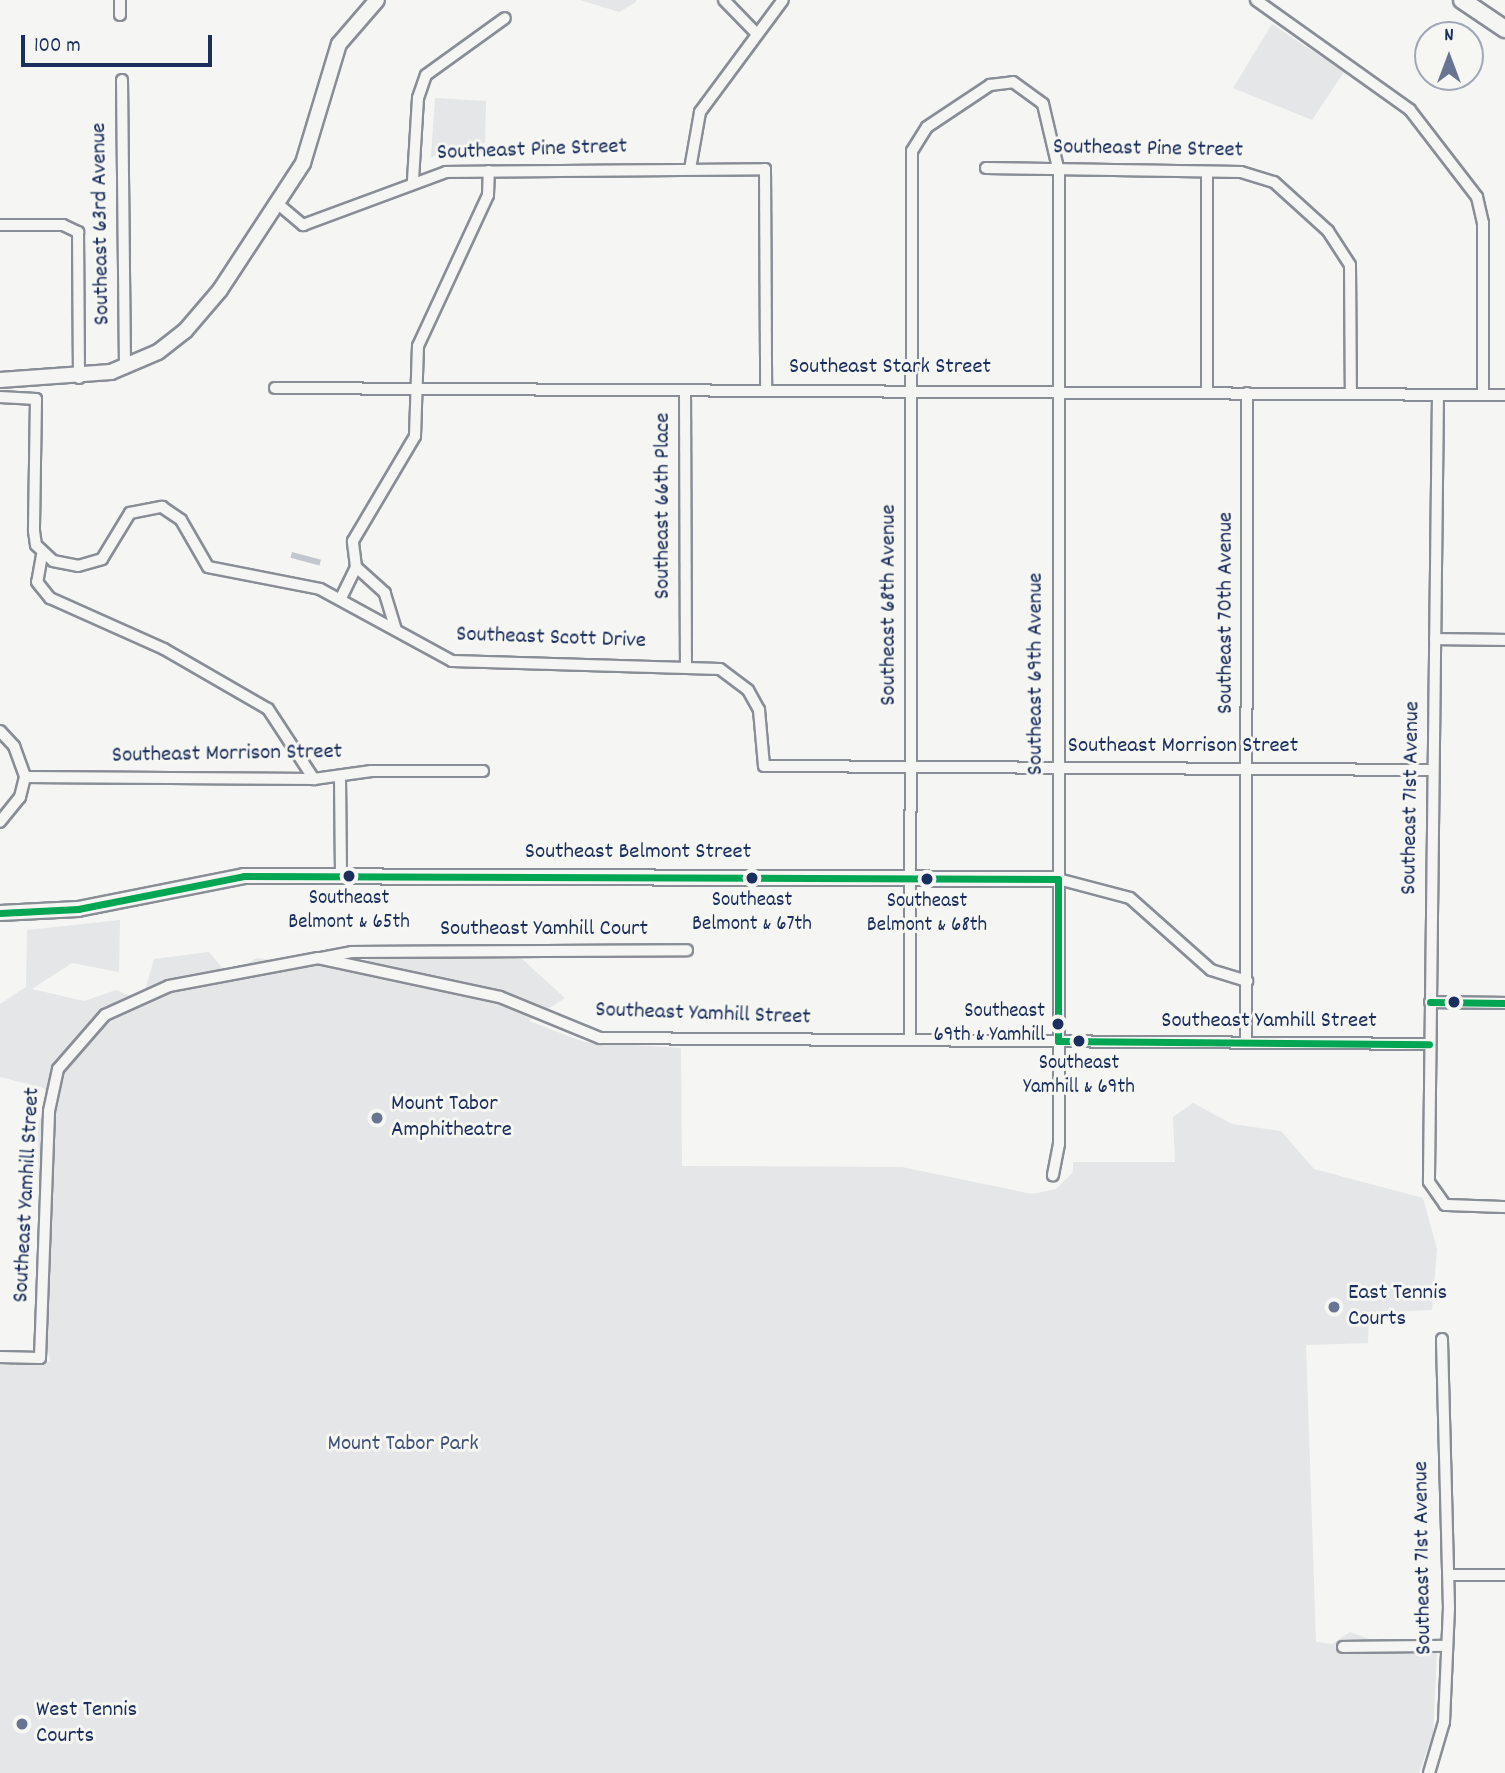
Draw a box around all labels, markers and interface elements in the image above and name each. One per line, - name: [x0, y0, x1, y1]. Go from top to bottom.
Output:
- scale bar: [24, 21, 215, 65]
- north arrow: [1414, 21, 1484, 91]
- text: N: [1444, 23, 1454, 50]
- text: 100 m: [34, 32, 81, 62]
- street label: Southeast 63rd Avenue: [86, 122, 118, 326]
- street label: Southeast Pine Street: [436, 134, 628, 168]
- street label: Southeast Pine Street: [1053, 135, 1243, 165]
- street label: Southeast Stark Street: [789, 354, 991, 382]
- street label: Southeast 66th Place: [650, 413, 678, 599]
- street label: Southeast 68th Avenue: [876, 504, 904, 706]
- street label: Southeast 70th Avenue: [1213, 512, 1241, 714]
- street label: Southeast 69th Avenue: [1023, 573, 1051, 775]
- street label: Southeast Scott Drive: [456, 622, 646, 656]
- street label: Southeast 71st Avenue: [1397, 701, 1427, 895]
- street label: Southeast Morrison Street: [1068, 733, 1298, 761]
- street label: Southeast Morrison Street: [112, 739, 342, 771]
- street label: Southeast Belmont Street: [525, 839, 751, 867]
- marker: Southeast Belmont & 65th: [342, 869, 356, 883]
- marker: Southeast Belmont & 67th: [745, 871, 759, 885]
- marker: Southeast Belmont & 68th: [920, 872, 934, 886]
- place label: Southeast Belmont & 65th: [288, 886, 410, 936]
- place label: Southeast Belmont & 67th: [692, 888, 812, 938]
- place label: Southeast Belmont & 68th: [867, 889, 987, 939]
- street label: Southeast Yamhill Court: [440, 916, 648, 944]
- unlabelled marker: [1447, 995, 1461, 1009]
- street label: Southeast Yamhill Street: [595, 997, 811, 1033]
- place label: Southeast 69th & Yamhill: [933, 999, 1045, 1049]
- street label: Southeast Yamhill Street: [1161, 1008, 1377, 1036]
- marker: Southeast 69th & Yamhill: [1051, 1017, 1065, 1031]
- marker: Southeast Yamhill & 69th: [1072, 1034, 1086, 1048]
- place label: Southeast Yamhill & 69th: [1023, 1051, 1135, 1101]
- street label: Southeast Yamhill Street: [9, 1087, 47, 1303]
- place label: Mount Tabor Amphitheatre: [391, 1091, 512, 1145]
- marker: Mount Tabor Amphitheatre: [369, 1110, 385, 1126]
- place label: East Tennis Courts: [1348, 1280, 1447, 1334]
- marker: East Tennis Courts: [1326, 1299, 1342, 1315]
- park label: Mount Tabor Park: [327, 1431, 479, 1459]
- street label: Southeast 71st Avenue: [1409, 1461, 1439, 1655]
- place label: West Tennis Courts: [36, 1697, 137, 1751]
- marker: West Tennis Courts: [14, 1716, 30, 1732]

